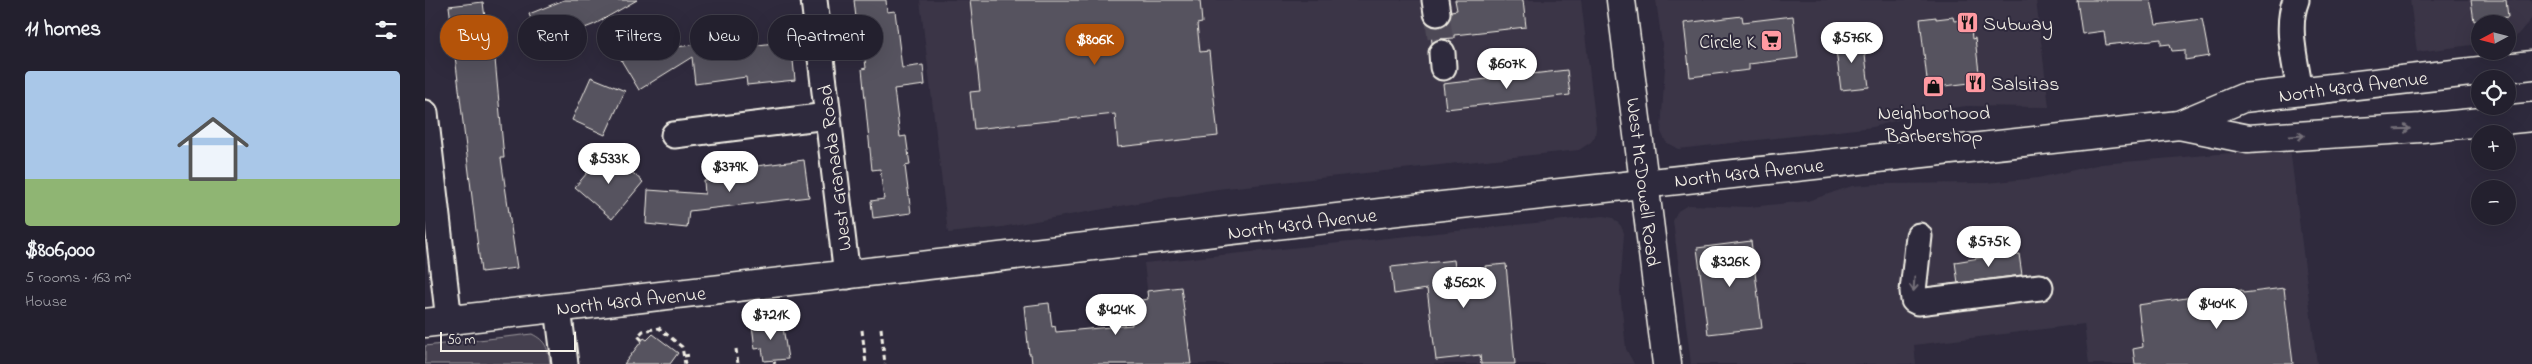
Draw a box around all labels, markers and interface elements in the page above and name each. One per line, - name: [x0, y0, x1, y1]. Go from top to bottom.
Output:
- restaurant icon: Subway: [1955, 11, 1979, 35]
- place label: Subway: [1983, 11, 2053, 40]
- text: 11 homes: [25, 15, 101, 45]
- chip: Buy: [440, 15, 508, 60]
- chip: Rent: [518, 15, 587, 60]
- chip: Filters: [597, 15, 680, 60]
- chip: New: [690, 15, 758, 60]
- chip: Apartment: [768, 15, 883, 60]
- north arrow: [2471, 15, 2516, 60]
- map controls: [2471, 15, 2516, 225]
- icon: filters: [372, 16, 400, 44]
- pin: $576K: [1817, 22, 1887, 64]
- pin: $806K: [1060, 23, 1130, 66]
- text: $576K: [1832, 26, 1872, 50]
- text: $806K: [1076, 28, 1114, 52]
- place label: Circle K: [1699, 29, 1756, 58]
- supermarket icon: Circle K: [1760, 29, 1784, 53]
- pin: $607K: [1472, 48, 1542, 90]
- text: $607K: [1488, 52, 1526, 76]
- street label: North 43rd Avenue: [2277, 65, 2430, 112]
- button: locate: [2471, 70, 2516, 115]
- restaurant icon: Salsitas: [1963, 71, 1987, 95]
- place label: Salsitas: [1991, 71, 2059, 100]
- shop icon: Neighborhood Barbershop: [1922, 74, 1946, 98]
- street label: West Granada Road: [812, 83, 861, 252]
- street label: West McDowell Road: [1617, 96, 1666, 268]
- place label: Neighborhood Barbershop: [1878, 100, 1990, 152]
- icon: home: [168, 104, 258, 194]
- one-way arrow: [2395, 125, 2411, 134]
- button: +: [2471, 125, 2516, 170]
- one-way arrow: [2288, 131, 2304, 141]
- pin: $533K: [574, 142, 644, 185]
- text: $533K: [589, 147, 629, 171]
- pin: $379K: [695, 150, 765, 193]
- street label: North 43rd Avenue: [1673, 152, 1825, 197]
- text: $379K: [712, 155, 748, 179]
- button: −: [2471, 180, 2516, 225]
- street label: North 43rd Avenue: [1226, 202, 1379, 249]
- pin: $575K: [1954, 226, 2024, 268]
- text: $575K: [1968, 230, 2010, 254]
- text: $806,000: [25, 236, 95, 266]
- pin: $326K: [1695, 246, 1765, 288]
- text: $326K: [1710, 250, 1750, 274]
- text: 5 rooms · 163 m²: [25, 266, 132, 290]
- pin: $562K: [1429, 266, 1499, 309]
- text: $562K: [1443, 271, 1485, 295]
- one-way arrow: [1909, 276, 1918, 292]
- street label: North 43rd Avenue: [555, 280, 707, 325]
- pin: $404K: [2182, 288, 2252, 330]
- text: House: [25, 290, 67, 314]
- text: $404K: [2198, 292, 2236, 316]
- pin: $424K: [1081, 294, 1151, 336]
- pin: $721K: [736, 298, 806, 341]
- text: $424K: [1097, 298, 1135, 322]
- text: $721K: [752, 303, 790, 327]
- scale bar: [440, 329, 576, 352]
- text: 50 m: [447, 330, 475, 351]

